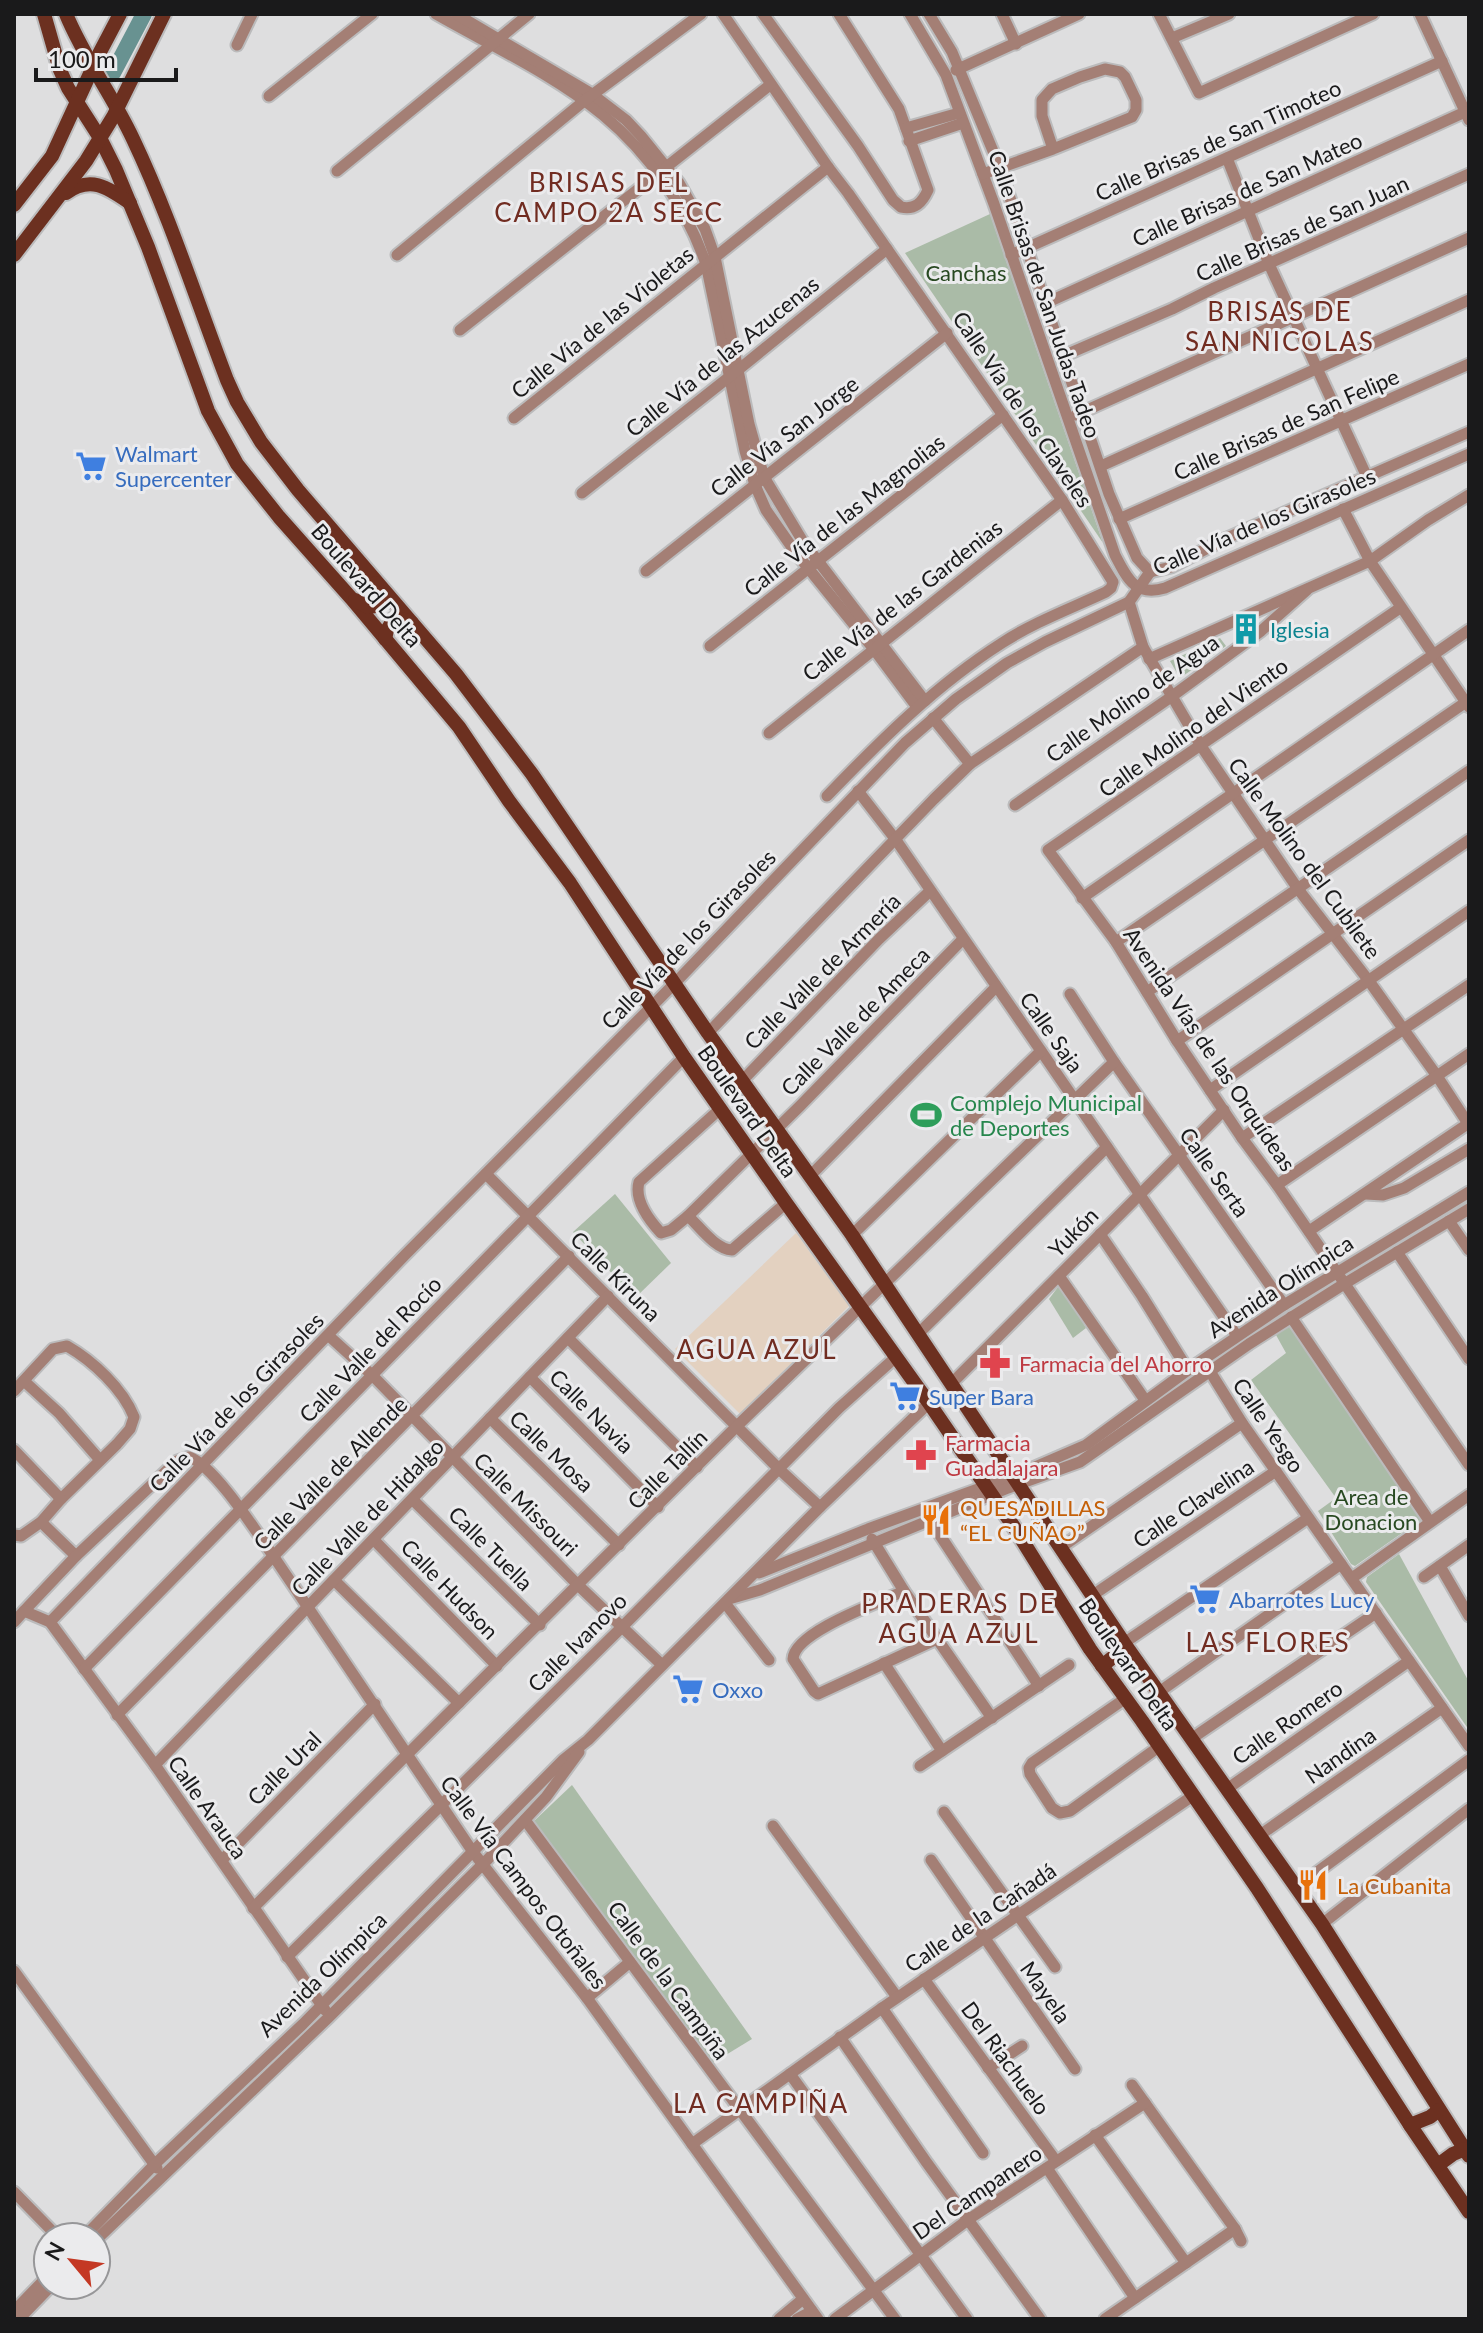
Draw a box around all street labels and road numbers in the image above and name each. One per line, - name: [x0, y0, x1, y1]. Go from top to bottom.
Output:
- street label: Calle Brisas de San Timoteo: [1091, 74, 1345, 206]
- street label: Calle Brisas de San Mateo: [1128, 126, 1366, 252]
- street label: Calle Brisas de San Judas Tadeo: [983, 147, 1107, 441]
- street label: Calle Brisas de San Juan: [1191, 169, 1413, 287]
- street label: Calle Vía de las Violetas: [505, 240, 699, 404]
- street label: Calle Vía de las Azucenas: [620, 270, 824, 442]
- street label: Calle Vía de los Claveles: [947, 306, 1099, 512]
- street label: Calle Brisas de San Felipe: [1169, 362, 1403, 486]
- street label: Calle Vía San Jorge: [704, 370, 864, 502]
- street label: Calle Vía de las Magnolias: [738, 428, 950, 602]
- street label: Calle Vía de los Girasoles: [1149, 462, 1379, 580]
- street label: Calle Vía de las Gardenias: [797, 514, 1007, 686]
- street label: Boulevard Delta: [306, 518, 428, 652]
- street label: Calle Molino de Agua: [1040, 628, 1224, 768]
- street label: Calle Molino del Viento: [1093, 651, 1293, 803]
- street label: Calle Molino del Cubilete: [1223, 752, 1387, 964]
- street label: Calle Vía de los Girasoles: [595, 843, 781, 1035]
- street label: Calle Valle de Armería: [738, 887, 906, 1055]
- street label: Avenida Vías de las Orquídeas: [1118, 922, 1302, 1176]
- street label: Calle Valle de Ameca: [775, 941, 935, 1101]
- street label: Calle Saja: [1014, 986, 1090, 1078]
- street label: Boulevard Delta: [692, 1040, 804, 1182]
- street label: Calle Serta: [1174, 1122, 1256, 1222]
- street label: Yukón: [1042, 1201, 1104, 1263]
- street label: Calle Kiruna: [565, 1225, 667, 1327]
- street label: Avenida Olímpica: [1202, 1229, 1358, 1343]
- street label: Calle Valle del Rocío: [293, 1270, 447, 1428]
- street label: Calle Vía de los Girasoles: [143, 1306, 329, 1498]
- street label: Calle Navia: [544, 1363, 640, 1459]
- street label: Calle Yesgo: [1227, 1372, 1311, 1478]
- street label: Calle Valle de Allende: [248, 1391, 412, 1555]
- street label: Calle Mosa: [504, 1404, 600, 1498]
- street label: Calle Tallín: [621, 1423, 713, 1515]
- street label: Calle Valle de Hidalgo: [285, 1433, 449, 1601]
- street label: Calle Missouri: [468, 1446, 584, 1562]
- street label: Calle Clavelina: [1127, 1453, 1259, 1553]
- street label: Calle Tuella: [443, 1500, 539, 1596]
- street label: Calle Hudson: [396, 1533, 504, 1645]
- street label: Calle Ivanovo: [522, 1587, 632, 1697]
- street label: Boulevard Delta: [1073, 1593, 1185, 1735]
- street label: Calle Romero: [1227, 1674, 1347, 1770]
- street label: Nandina: [1299, 1721, 1381, 1789]
- street label: Calle Ural: [242, 1726, 326, 1810]
- street label: Calle Arauca: [163, 1750, 253, 1864]
- street label: Calle Vía Campos Otoñales: [435, 1770, 613, 1994]
- street label: Calle de la Cañadá: [899, 1856, 1061, 1978]
- street label: Calle de la Campiña: [602, 1896, 736, 2064]
- street label: Avenida Olímpica: [252, 1906, 392, 2042]
- street label: Mayela: [1015, 1956, 1077, 2028]
- street label: Del Riachuelo: [956, 1996, 1056, 2120]
- street label: Del Campanero: [907, 2139, 1047, 2245]

